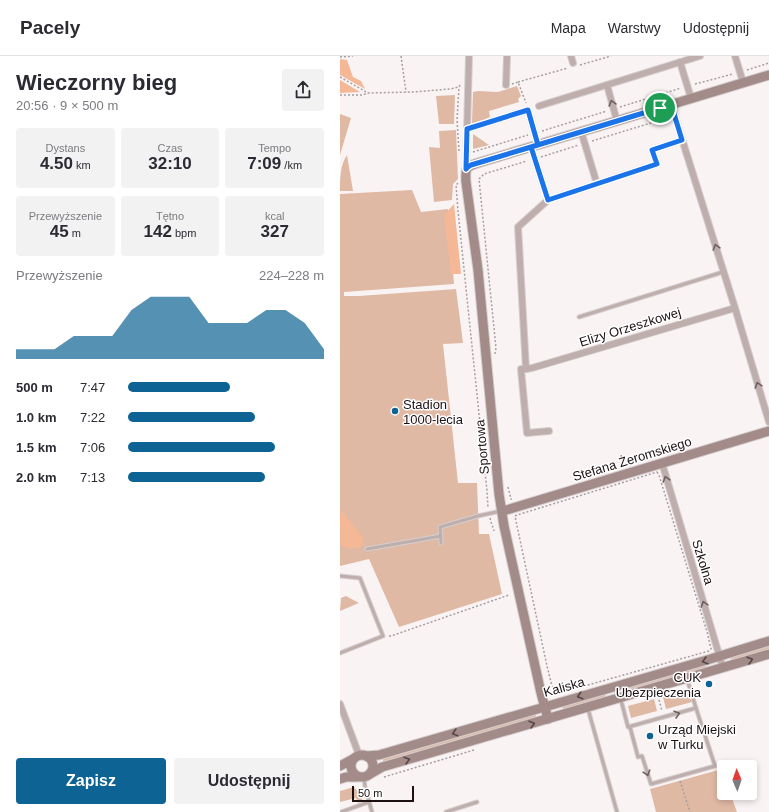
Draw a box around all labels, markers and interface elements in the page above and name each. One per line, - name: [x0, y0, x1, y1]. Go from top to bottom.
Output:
- text: Pacely: [20, 17, 80, 38]
- text: Mapa: [551, 20, 586, 36]
- text: Warstwy: [608, 20, 661, 36]
- text: Udostępnij: [683, 20, 749, 36]
- button: share: [282, 69, 324, 111]
- text: Wieczorny bieg: [16, 70, 177, 95]
- pin: [643, 91, 677, 125]
- icon: arrive: [649, 97, 671, 119]
- text: 20:56 · 9 × 500 m: [16, 98, 118, 113]
- one-way arrow: [608, 100, 617, 107]
- text: Dystans: [45, 142, 85, 154]
- text: Czas: [157, 142, 183, 154]
- text: Tempo: [258, 142, 291, 154]
- text: 4.50: [40, 154, 73, 173]
- text: 32:10: [148, 154, 192, 173]
- text: 7:09: [247, 154, 281, 173]
- text: km: [73, 159, 91, 171]
- text: /km: [281, 159, 302, 171]
- text: Przewyższenie: [29, 210, 102, 222]
- text: Tętno: [156, 210, 184, 222]
- text: kcal: [265, 210, 284, 222]
- text: 45: [50, 222, 69, 241]
- text: 142: [144, 222, 172, 241]
- text: 327: [260, 222, 289, 241]
- text: m: [69, 227, 81, 239]
- text: bpm: [172, 227, 196, 239]
- one-way arrow: [712, 244, 721, 251]
- text: Przewyższenie: [16, 268, 103, 283]
- text: 224–228 m: [259, 268, 324, 283]
- street label: Elizy Orzeszkowej: [577, 304, 683, 350]
- text: 500 m: [16, 380, 53, 395]
- text: 7:47: [80, 380, 105, 395]
- one-way arrow: [754, 382, 763, 389]
- place label: Stadion 1000-lecia: [403, 397, 464, 427]
- marker: Stadion 1000-lecia: [390, 406, 400, 416]
- text: 1.0 km: [16, 410, 56, 425]
- text: 7:22: [80, 410, 105, 425]
- street label: Sportowa: [472, 418, 492, 475]
- street label: Stefana Żeromskiego: [571, 434, 693, 484]
- text: 1.5 km: [16, 440, 56, 455]
- text: 7:06: [80, 440, 105, 455]
- text: 2.0 km: [16, 470, 56, 485]
- text: 7:13: [80, 470, 105, 485]
- one-way arrow: [662, 476, 671, 483]
- street label: Szkolna: [689, 538, 717, 587]
- one-way arrow: [700, 600, 709, 607]
- one-way arrow: [702, 656, 709, 665]
- one-way arrow: [747, 656, 754, 665]
- place label: CUK Ubezpieczenia: [616, 670, 702, 700]
- street label: Kaliska: [542, 674, 587, 700]
- marker: CUK Ubezpieczenia: [704, 679, 714, 689]
- one-way arrow: [577, 691, 584, 700]
- one-way arrow: [673, 710, 680, 719]
- one-way arrow: [528, 720, 535, 729]
- place label: Urząd Miejski w Turku: [657, 722, 736, 752]
- one-way arrow: [452, 728, 459, 737]
- marker: Urząd Miejski w Turku: [645, 731, 655, 741]
- one-way arrow: [403, 756, 410, 765]
- button: Zapisz: [16, 758, 166, 804]
- button: Udostępnij: [174, 758, 324, 804]
- north arrow: [717, 760, 757, 800]
- map controls: [717, 760, 757, 800]
- one-way arrow: [642, 769, 651, 776]
- scale bar: [352, 784, 414, 803]
- text: 50 m: [358, 787, 382, 799]

